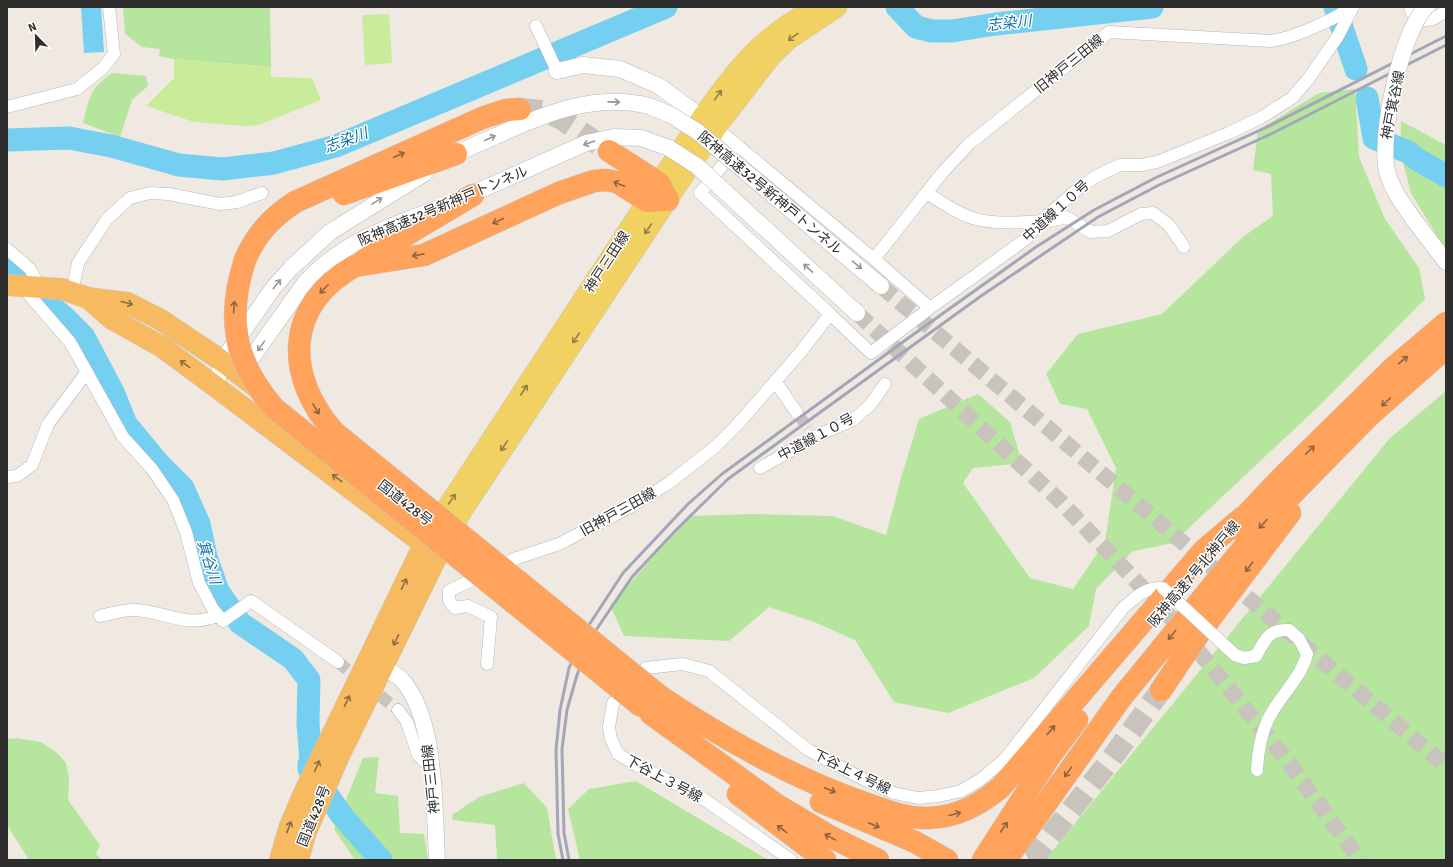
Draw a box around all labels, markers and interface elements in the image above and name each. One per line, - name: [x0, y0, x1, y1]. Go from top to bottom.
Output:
- water label: 志染川: [986, 11, 1034, 34]
- north arrow: [16, 16, 56, 56]
- text: N: [26, 20, 38, 35]
- street label: 旧神戸三田線: [1031, 31, 1107, 97]
- one-way arrow: [788, 33, 799, 41]
- street label: 神戸箕谷線: [1378, 69, 1408, 141]
- one-way arrow: [714, 89, 722, 100]
- one-way arrow: [607, 98, 620, 106]
- water label: 志染川: [322, 123, 372, 156]
- street label: 阪神高速32号新神戸トンネル: [695, 128, 845, 258]
- one-way arrow: [484, 134, 496, 141]
- one-way arrow: [583, 139, 595, 147]
- one-way arrow: [393, 151, 405, 158]
- street label: 阪神高速32号新神戸トンネル: [356, 162, 530, 250]
- street label: 中道線１０号: [1019, 177, 1093, 245]
- one-way arrow: [614, 179, 626, 187]
- one-way arrow: [371, 197, 383, 205]
- one-way arrow: [493, 218, 505, 225]
- one-way arrow: [644, 224, 652, 235]
- street label: 神戸三田線: [581, 228, 633, 296]
- one-way arrow: [412, 252, 425, 260]
- one-way arrow: [851, 261, 862, 270]
- one-way arrow: [802, 263, 813, 272]
- one-way arrow: [273, 278, 282, 289]
- one-way arrow: [319, 284, 329, 294]
- one-way arrow: [120, 300, 133, 308]
- one-way arrow: [231, 301, 238, 314]
- one-way arrow: [572, 332, 580, 343]
- one-way arrow: [257, 340, 265, 351]
- one-way arrow: [1398, 355, 1408, 364]
- one-way arrow: [179, 360, 190, 368]
- one-way arrow: [520, 384, 528, 396]
- one-way arrow: [1380, 397, 1391, 406]
- one-way arrow: [312, 403, 320, 414]
- street label: 中道線１０号: [775, 410, 857, 464]
- one-way arrow: [500, 440, 508, 451]
- one-way arrow: [1305, 445, 1315, 455]
- one-way arrow: [331, 474, 342, 482]
- street label: 国道428号: [374, 476, 436, 530]
- street label: 旧神戸三田線: [577, 484, 659, 540]
- one-way arrow: [447, 493, 456, 504]
- street label: 阪神高速7号北神戸線: [1145, 517, 1243, 631]
- one-way arrow: [1259, 519, 1268, 529]
- water label: 箕谷川: [194, 538, 225, 588]
- one-way arrow: [1245, 562, 1253, 573]
- one-way arrow: [401, 578, 408, 590]
- one-way arrow: [1168, 630, 1176, 641]
- one-way arrow: [392, 633, 399, 645]
- one-way arrow: [344, 695, 352, 707]
- one-way arrow: [1046, 725, 1055, 735]
- street label: 神戸三田線: [419, 743, 443, 815]
- street label: 下谷上４号線: [811, 746, 893, 798]
- street label: 下谷上３号線: [623, 752, 705, 806]
- one-way arrow: [314, 760, 321, 772]
- one-way arrow: [1064, 766, 1072, 777]
- street label: 国道428号: [294, 783, 334, 849]
- one-way arrow: [824, 786, 836, 794]
- one-way arrow: [948, 809, 961, 817]
- one-way arrow: [286, 821, 294, 833]
- one-way arrow: [867, 822, 879, 829]
- one-way arrow: [1000, 822, 1009, 833]
- one-way arrow: [776, 825, 787, 833]
- one-way arrow: [825, 832, 837, 840]

